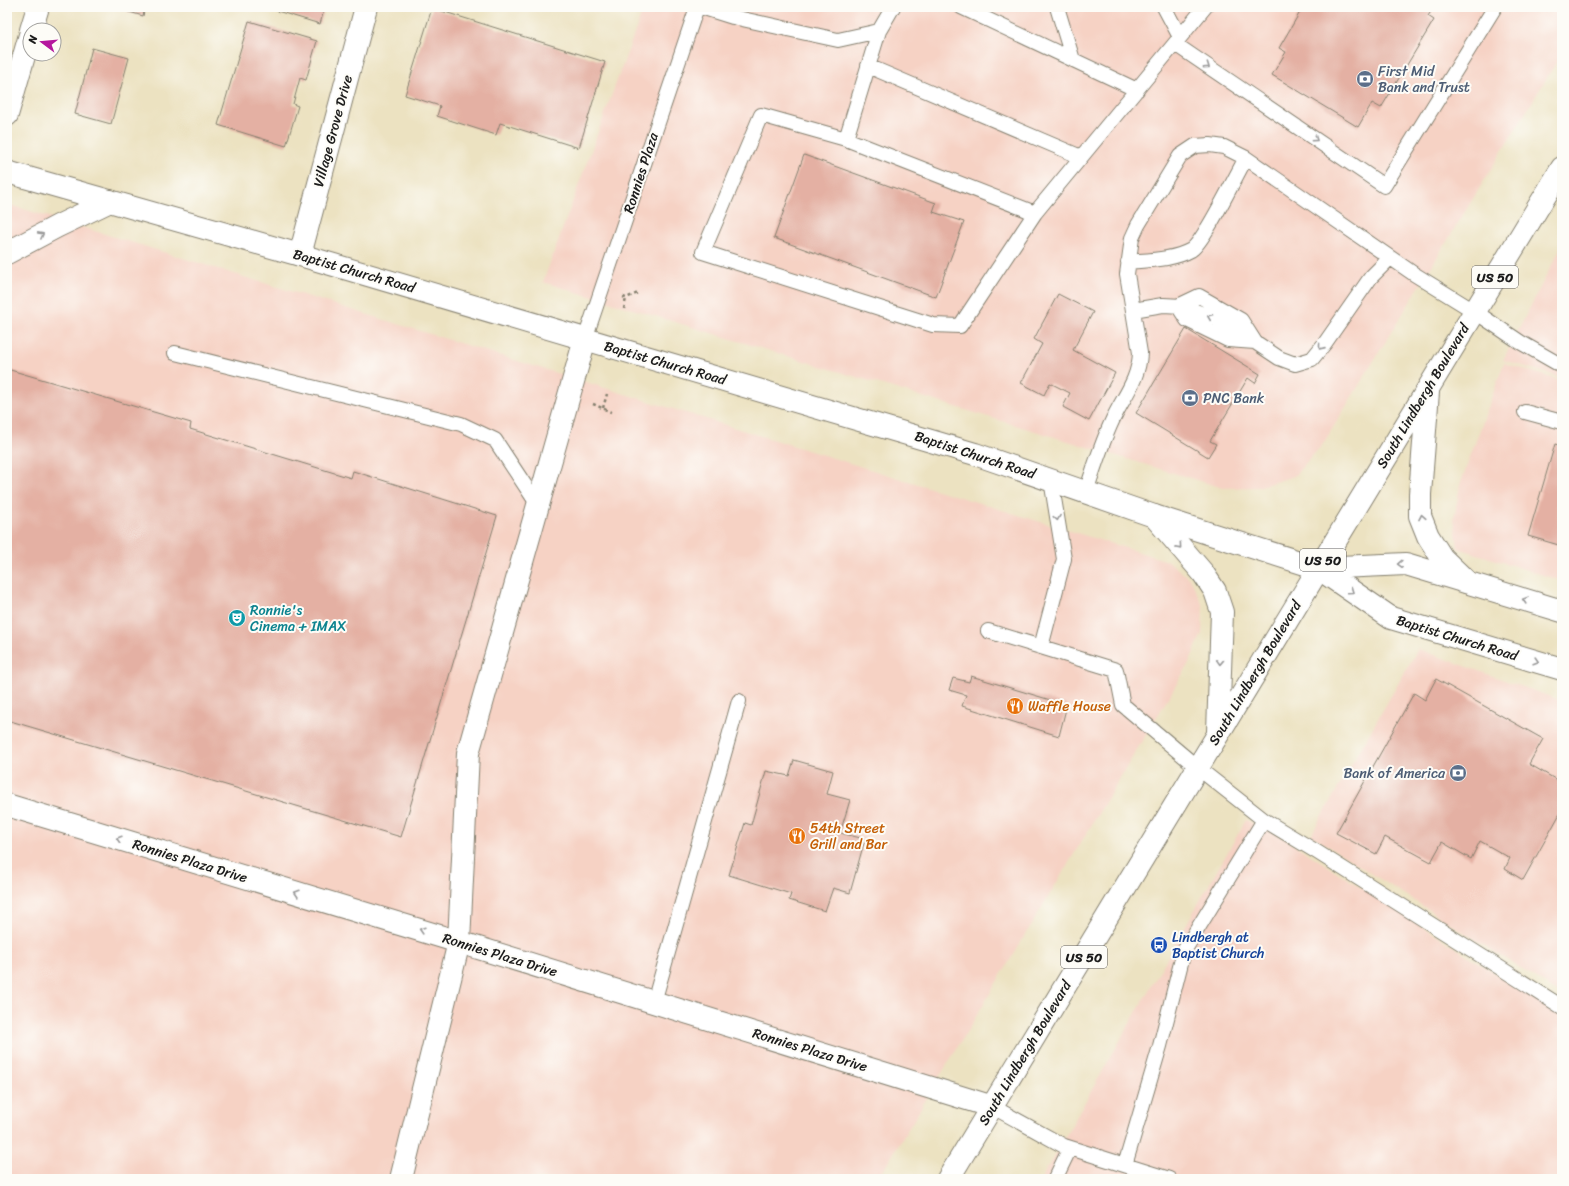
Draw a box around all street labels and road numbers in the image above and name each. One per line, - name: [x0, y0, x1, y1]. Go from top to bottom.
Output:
- street label: Village Grove Drive: [306, 72, 360, 190]
- street label: Ronnies Plaza: [616, 128, 666, 217]
- street label: Baptist Church Road: [290, 242, 420, 301]
- road number: US 50: [1472, 266, 1518, 288]
- street label: South Lindbergh Boulevard: [1370, 317, 1477, 473]
- street label: Baptist Church Road: [601, 334, 731, 393]
- street label: Baptist Church Road: [911, 424, 1040, 487]
- road number: US 50: [1300, 549, 1346, 571]
- street label: South Lindbergh Boulevard: [1202, 594, 1309, 750]
- street label: Baptist Church Road: [1393, 608, 1522, 669]
- street label: Ronnies Plaza Drive: [129, 832, 251, 890]
- street label: Ronnies Plaza Drive: [439, 926, 561, 984]
- road number: US 50: [1061, 946, 1107, 968]
- street label: South Lindbergh Boulevard: [972, 974, 1079, 1130]
- street label: Ronnies Plaza Drive: [749, 1021, 871, 1079]

